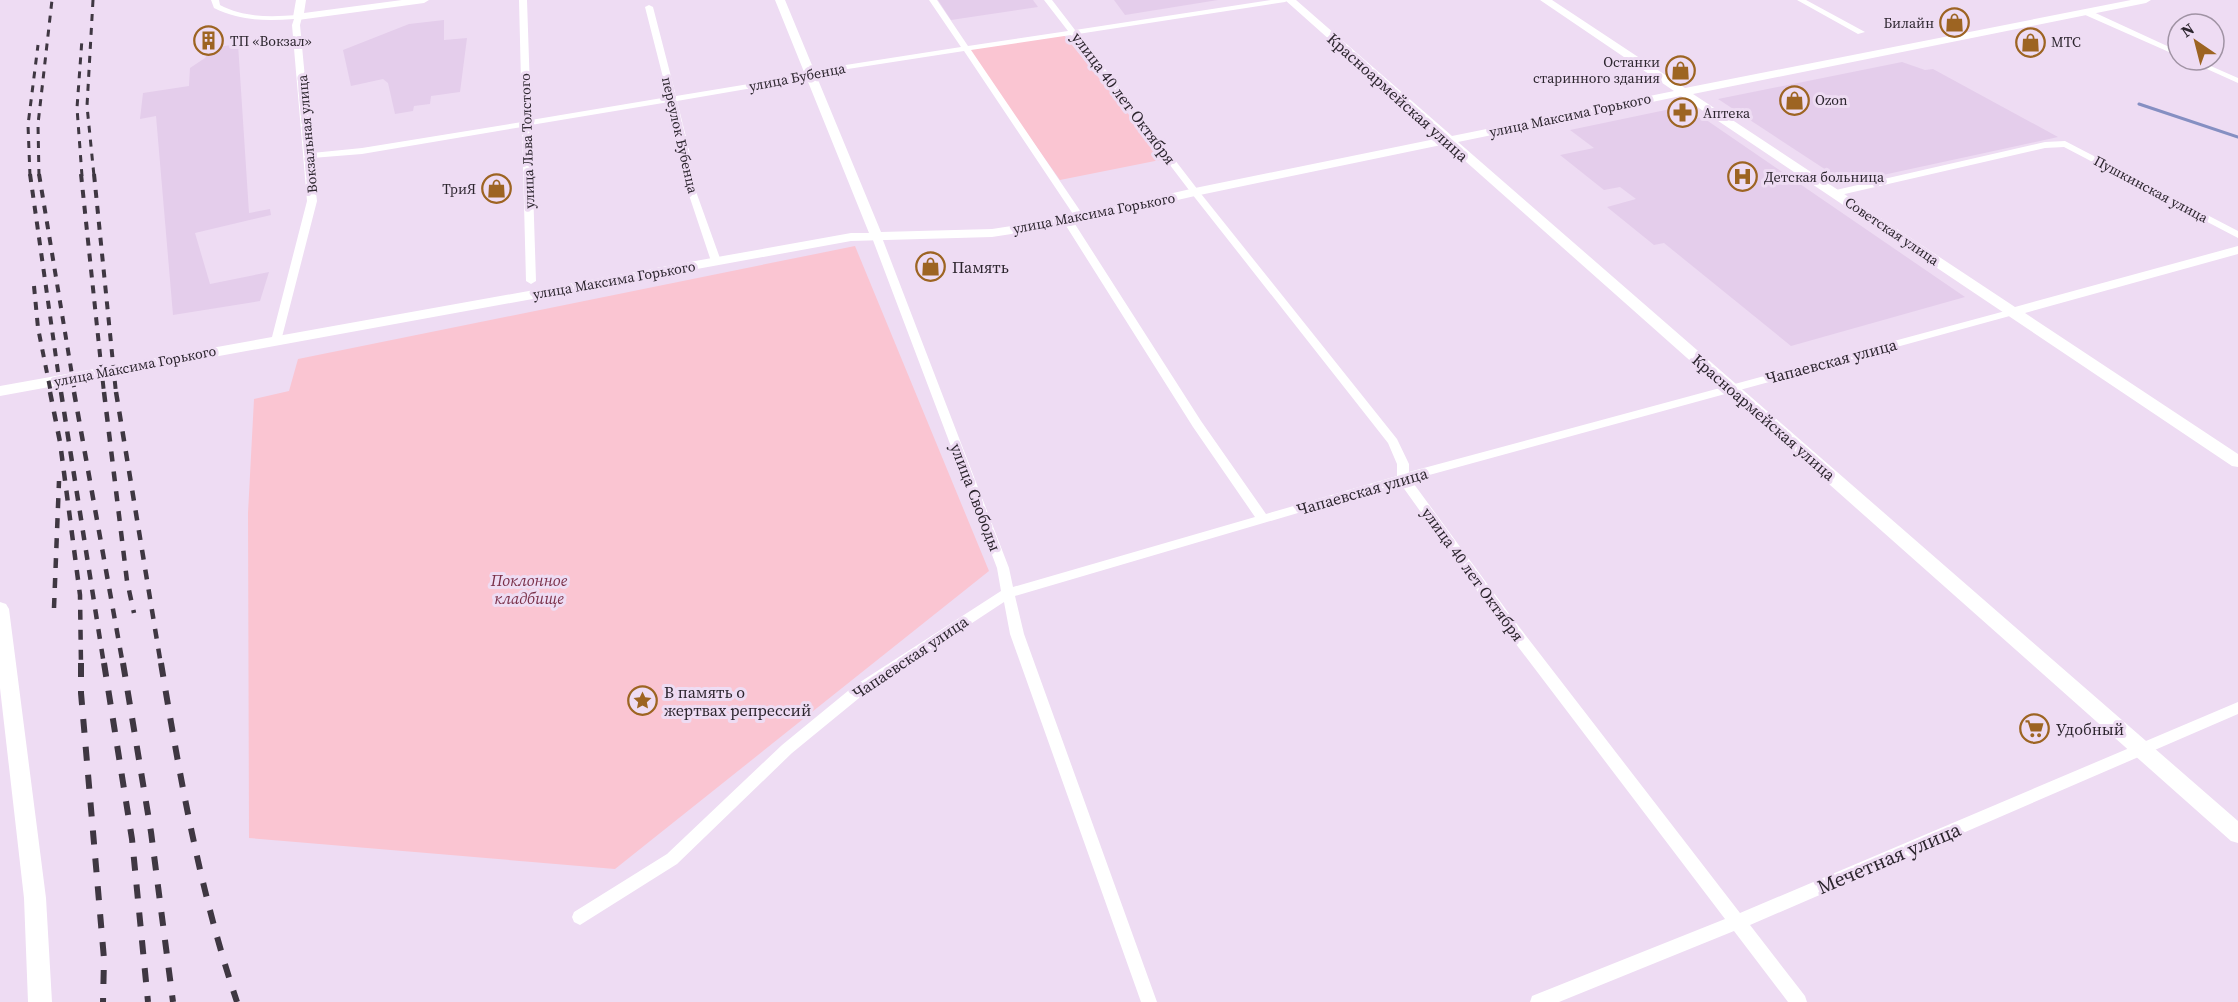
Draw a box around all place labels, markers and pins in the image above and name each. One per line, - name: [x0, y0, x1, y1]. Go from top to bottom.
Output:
- shop icon: Билайн: [1939, 7, 1971, 39]
- place label: Билайн: [1883, 13, 1934, 33]
- building icon: ТП «Вокзал»: [193, 25, 225, 57]
- shop icon: МТС: [2014, 26, 2046, 58]
- place label: ТП «Вокзал»: [230, 31, 312, 51]
- place label: МТС: [2051, 32, 2081, 52]
- place label: Останки старинного здания: [1533, 52, 1660, 88]
- shop icon: Останки старинного здания: [1665, 54, 1697, 86]
- shop icon: Ozon: [1778, 84, 1810, 116]
- place label: Ozon: [1815, 90, 1848, 110]
- pharmacy icon: Аптека: [1666, 97, 1698, 129]
- place label: Аптека: [1703, 103, 1751, 123]
- hospital icon: Детская больница: [1727, 161, 1759, 193]
- place label: Детская больница: [1764, 167, 1885, 187]
- shop icon: ТриЯ: [481, 173, 513, 205]
- place label: ТриЯ: [442, 179, 476, 199]
- shop icon: Память: [915, 251, 947, 283]
- place label: Память: [952, 256, 1009, 278]
- place label: В память о жертвах репрессий: [664, 681, 811, 721]
- place icon: В память о жертвах репрессий: [627, 685, 659, 717]
- supermarket icon: Удобный: [2019, 713, 2051, 745]
- place label: Удобный: [2056, 718, 2124, 740]

